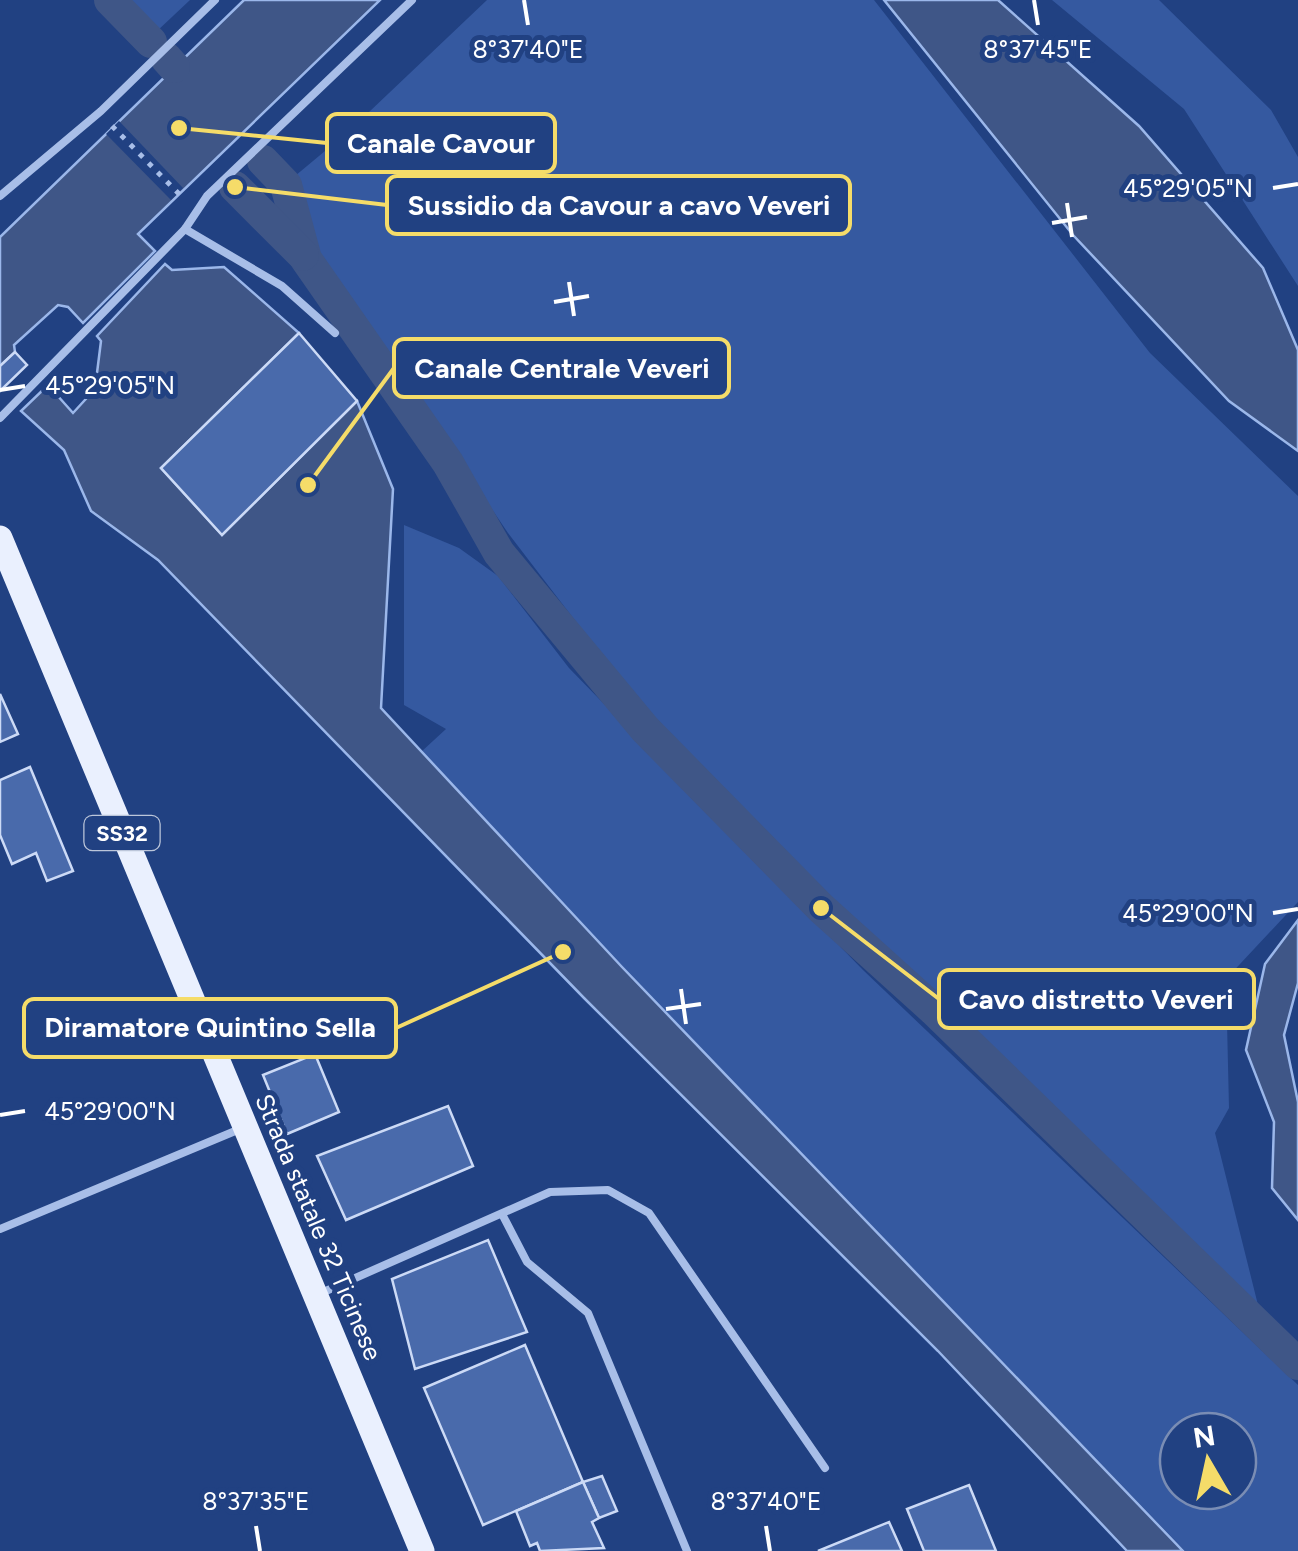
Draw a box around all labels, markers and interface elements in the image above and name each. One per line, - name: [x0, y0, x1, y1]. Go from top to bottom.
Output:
- text: 8°37'40"E: [473, 34, 583, 64]
- text: 8°37'45"E: [983, 34, 1093, 64]
- callout: Canale Cavour: [327, 114, 555, 172]
- text: Canale Cavour: [347, 126, 535, 160]
- text: 45°29'05"N: [1123, 173, 1253, 203]
- callout: Sussidio da Cavour a cavo Veveri: [387, 176, 850, 234]
- text: Sussidio da Cavour a cavo Veveri: [408, 188, 830, 222]
- callout: Canale Centrale Veveri: [394, 339, 729, 397]
- text: Canale Centrale Veveri: [414, 351, 710, 385]
- text: 45°29'05"N: [45, 370, 175, 400]
- road number: SS32: [84, 816, 160, 850]
- text: 45°29'00"N: [1122, 898, 1254, 928]
- callout: Cavo distretto Veveri: [939, 970, 1254, 1028]
- text: Cavo distretto Veveri: [958, 982, 1234, 1016]
- callout: Diramatore Quintino Sella: [24, 999, 396, 1057]
- text: Diramatore Quintino Sella: [44, 1010, 376, 1044]
- street label: Strada statale 32 Ticinese: [249, 1089, 389, 1365]
- text: 45°29'00"N: [44, 1096, 176, 1126]
- north arrow: [1158, 1411, 1258, 1511]
- text: N: [1191, 1418, 1217, 1455]
- text: 8°37'35"E: [202, 1486, 310, 1516]
- text: 8°37'40"E: [711, 1486, 821, 1516]

